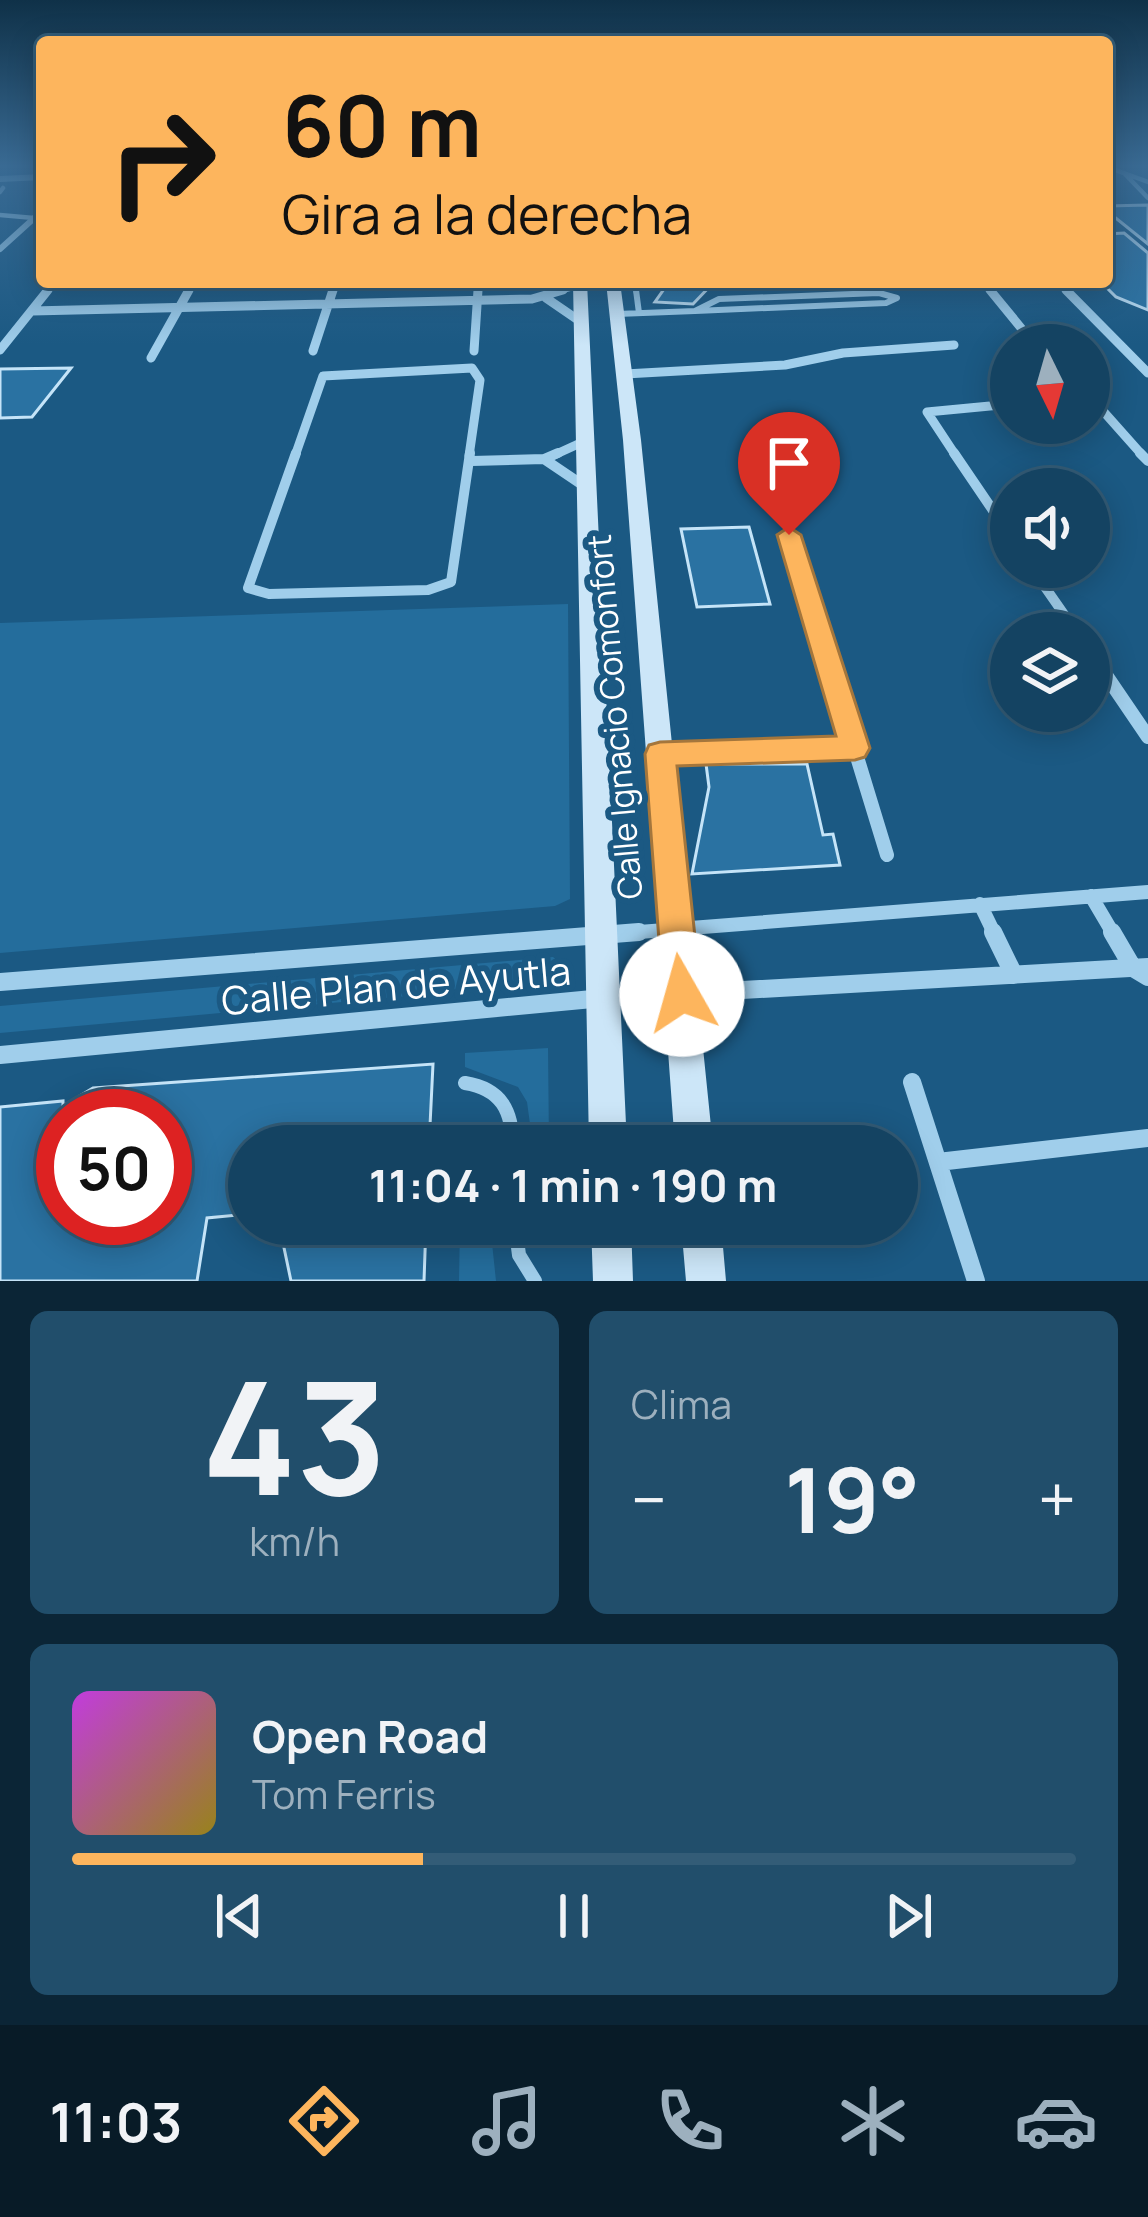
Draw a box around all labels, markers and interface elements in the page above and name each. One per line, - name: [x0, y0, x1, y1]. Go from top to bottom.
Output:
- text: 60 m: [282, 67, 482, 182]
- icon: right: [84, 84, 240, 240]
- text: Gira a la derecha: [282, 176, 692, 250]
- north arrow: [990, 324, 1110, 444]
- map controls: [990, 324, 1110, 732]
- pin: [738, 412, 840, 535]
- icon: arrive: [756, 430, 822, 496]
- button: sound: [990, 468, 1110, 588]
- street label: Calle Ignacio Comonfort: [576, 533, 652, 901]
- button: layers: [990, 612, 1110, 732]
- position arrow: [619, 931, 745, 1057]
- street label: Calle Plan de Ayutla: [219, 943, 573, 1027]
- speed limit sign: 50: [36, 1089, 192, 1245]
- text: 11:04 · 1 min · 190 m: [369, 1154, 777, 1216]
- text: 43: [202, 1329, 387, 1542]
- text: Clima: [631, 1377, 732, 1431]
- text: 19°: [784, 1437, 920, 1560]
- text: −: [631, 1454, 667, 1544]
- text: +: [1038, 1454, 1076, 1544]
- text: km/h: [249, 1514, 340, 1568]
- text: Open Road: [252, 1705, 488, 1767]
- text: Tom Ferris: [252, 1767, 436, 1821]
- icon: previous: [206, 1883, 272, 1949]
- icon: pause: [541, 1883, 607, 1949]
- icon: next: [876, 1883, 942, 1949]
- icon: directions: [282, 2079, 366, 2163]
- icon: music: [465, 2079, 549, 2163]
- icon: phone: [648, 2079, 732, 2163]
- icon: climate: [831, 2079, 915, 2163]
- icon: car: [1014, 2079, 1098, 2163]
- text: 11:03: [50, 2084, 182, 2158]

